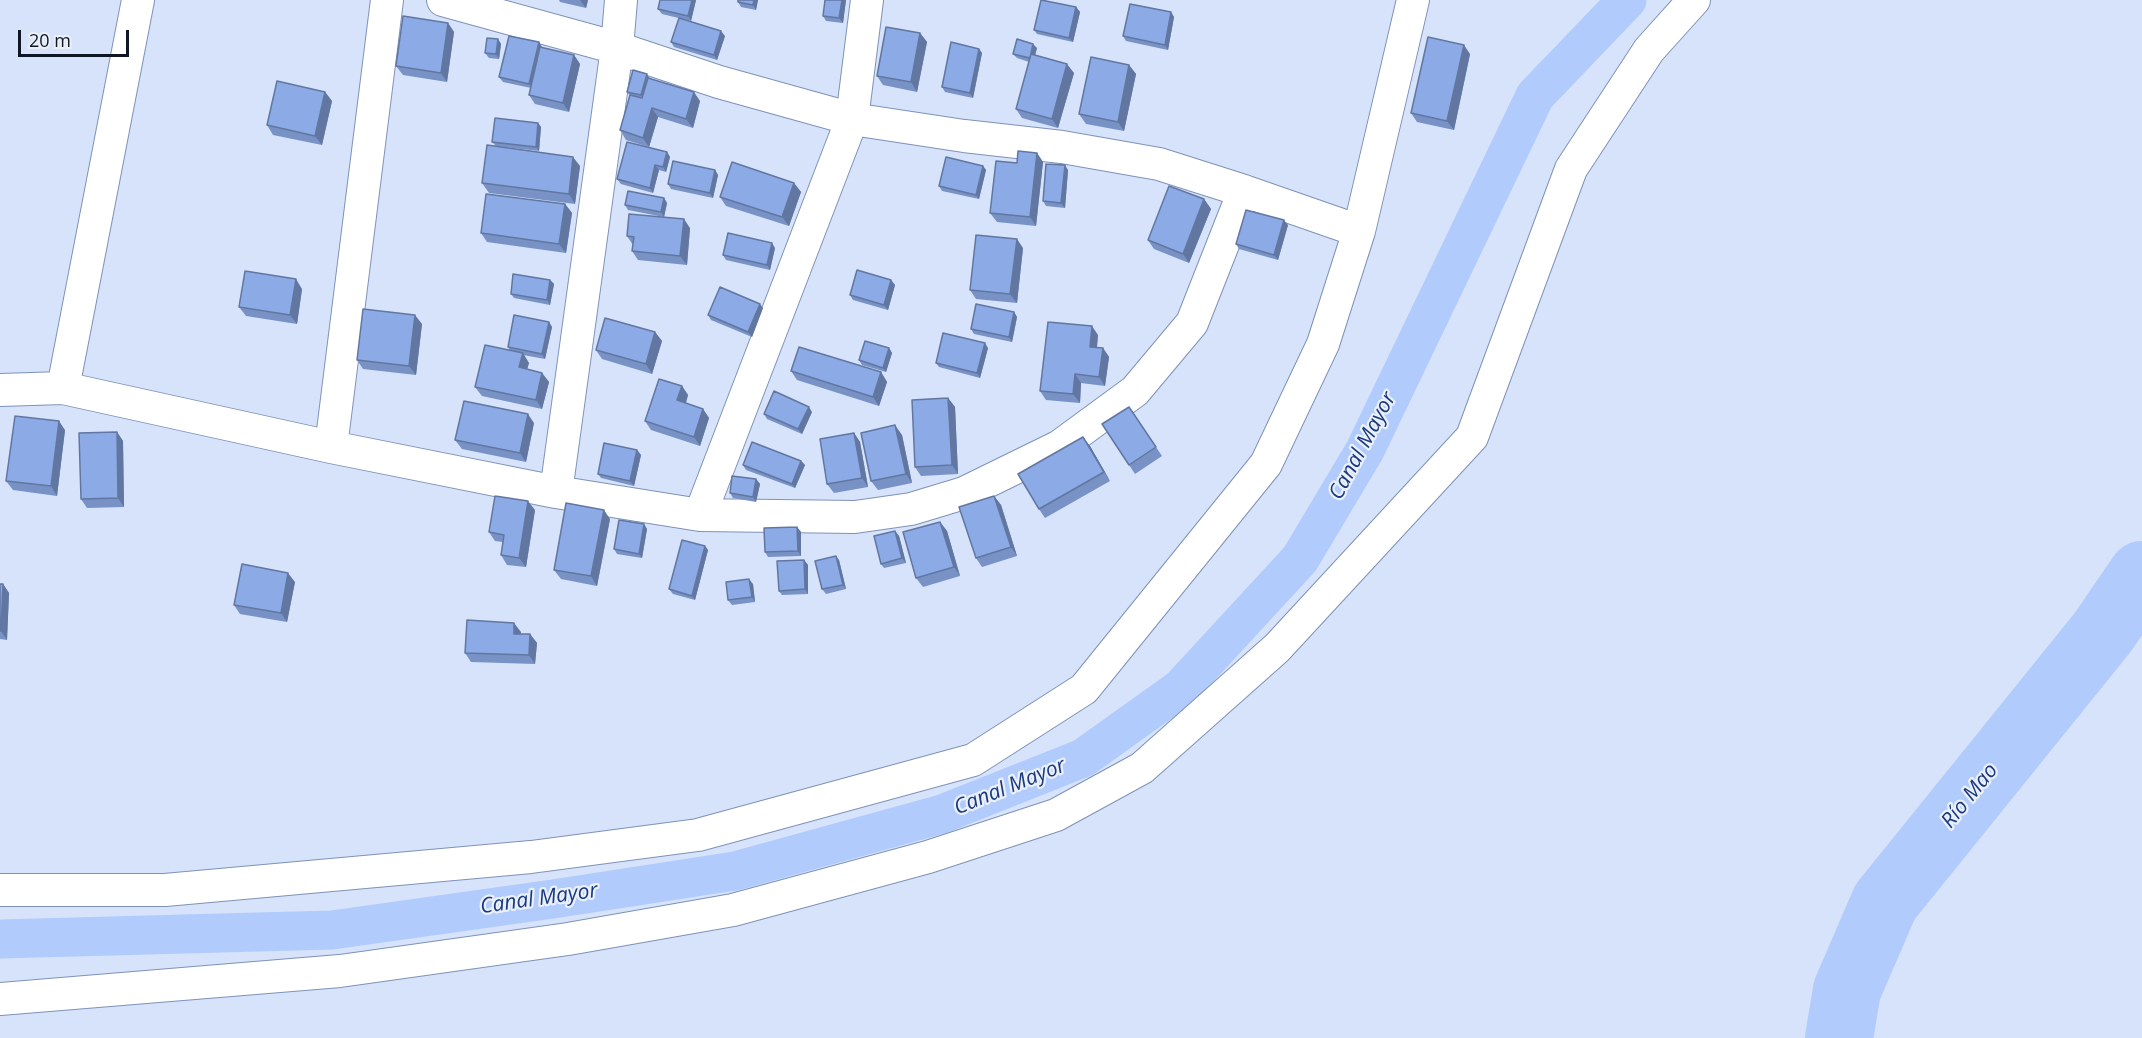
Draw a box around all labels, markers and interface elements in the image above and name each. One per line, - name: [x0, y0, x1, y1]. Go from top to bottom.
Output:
- scale bar: [21, 18, 132, 56]
- text: 20 m: [29, 28, 71, 52]
- water label: Canal Mayor: [1324, 388, 1402, 504]
- water label: Canal Mayor: [950, 753, 1070, 821]
- water label: Río Mao: [1936, 759, 2004, 833]
- water label: Canal Mayor: [479, 878, 599, 920]

